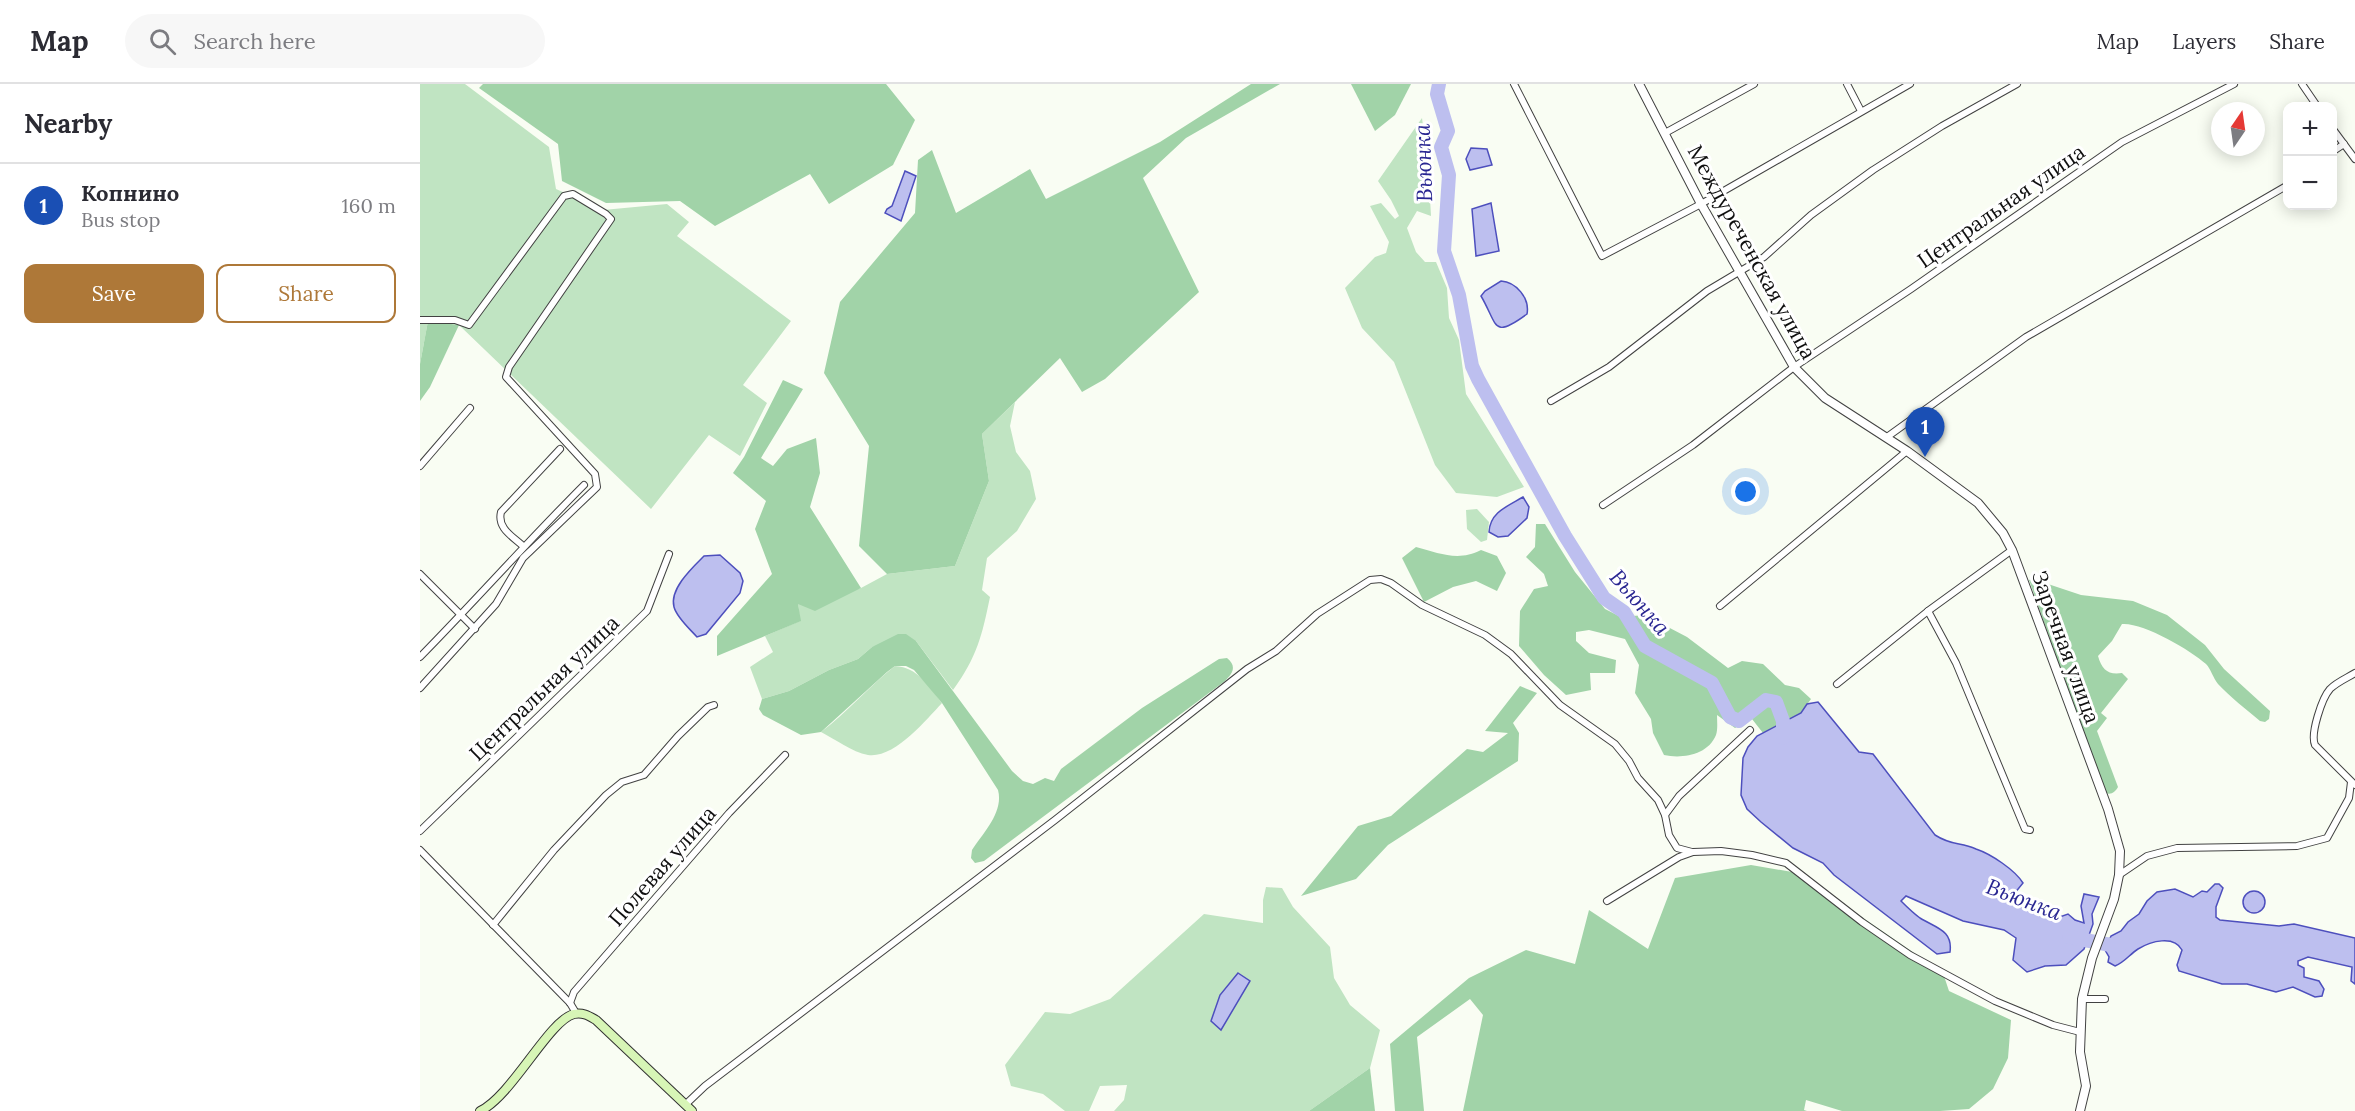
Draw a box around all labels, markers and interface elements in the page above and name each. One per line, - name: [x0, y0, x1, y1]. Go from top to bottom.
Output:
- search box: [125, 14, 545, 68]
- text: Map: [30, 23, 89, 59]
- icon: search: [146, 25, 179, 58]
- text: Search here: [194, 27, 316, 55]
- text: Map: [2096, 28, 2139, 55]
- text: Layers: [2172, 28, 2236, 55]
- text: Share: [2269, 28, 2325, 55]
- north arrow: [2211, 102, 2265, 156]
- map controls: [2283, 102, 2337, 210]
- button: +: [2283, 102, 2337, 156]
- text: Nearby: [24, 107, 112, 140]
- water label: Вьюнка: [1408, 122, 1438, 203]
- street label: Центральная улица: [1912, 138, 2090, 274]
- street label: Междуреченская улица: [1682, 140, 1822, 364]
- button: −: [2283, 156, 2337, 210]
- text: Копнино: [81, 179, 179, 207]
- text: 1: [39, 193, 48, 218]
- text: 160 m: [342, 193, 396, 218]
- text: Bus stop: [81, 207, 160, 232]
- button: Save: [24, 264, 204, 323]
- button: Share: [216, 264, 396, 323]
- pin: 1: [1906, 408, 1944, 457]
- your location: [1731, 477, 1760, 506]
- water label: Вьюнка: [1604, 563, 1677, 641]
- street label: Заречная улица: [2026, 567, 2106, 727]
- street label: Центральная улица: [463, 609, 625, 767]
- street label: Полевая улица: [602, 800, 722, 932]
- water label: Вьюнка: [1982, 872, 2066, 926]

